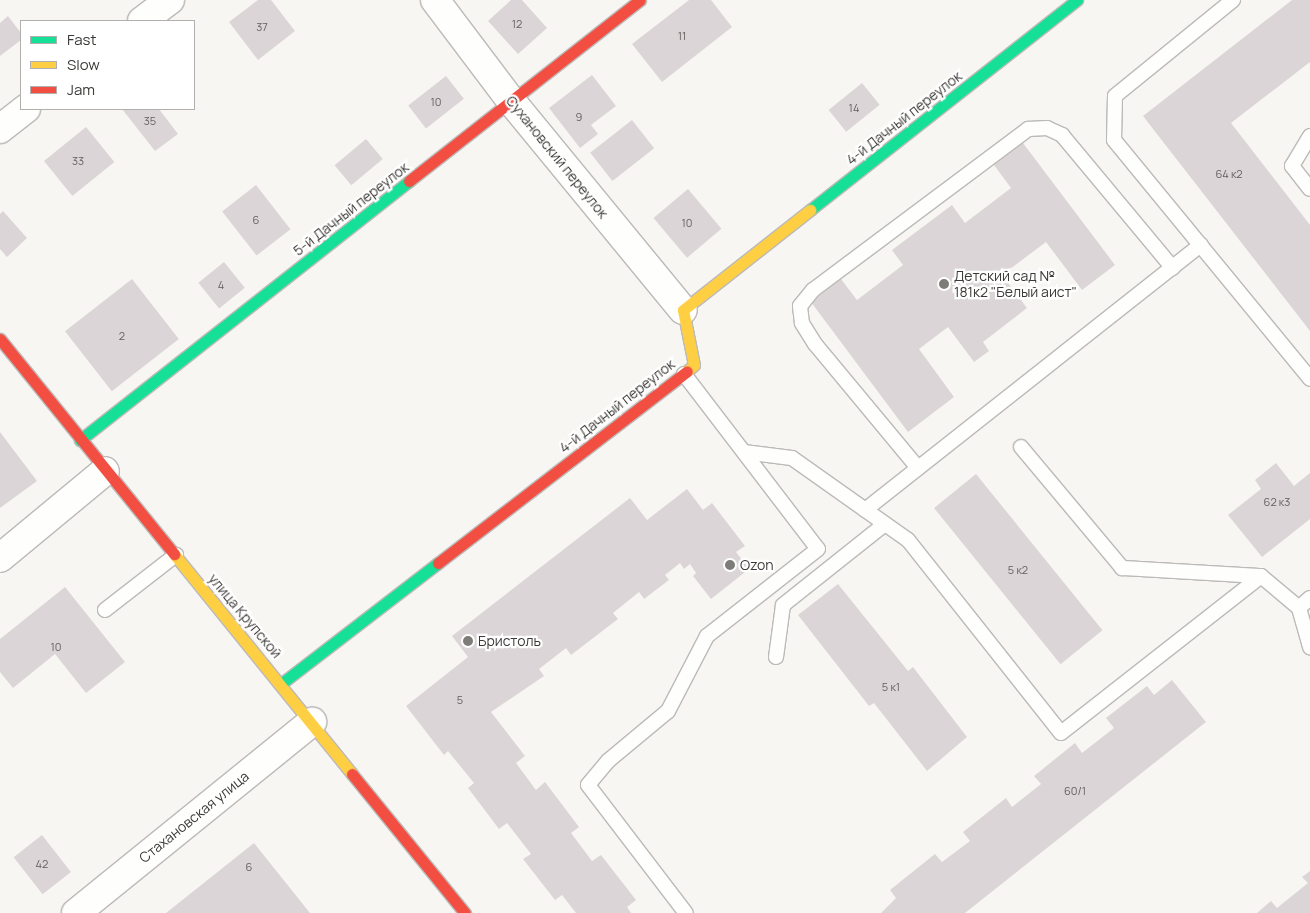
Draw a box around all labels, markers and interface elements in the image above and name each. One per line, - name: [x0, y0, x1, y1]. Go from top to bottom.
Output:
- house number: 12: [512, 17, 522, 31]
- legend: [20, 20, 195, 110]
- house number: 37: [256, 20, 268, 34]
- text: Fast: [67, 29, 96, 50]
- house number: 11: [678, 29, 686, 43]
- text: Slow: [67, 54, 100, 75]
- street label: 4-й Дачный переулок: [843, 68, 965, 168]
- text: Jam: [67, 79, 95, 100]
- street label: Сухановский переулок: [502, 92, 612, 222]
- house number: 10: [431, 95, 441, 109]
- house number: 14: [849, 101, 859, 115]
- house number: 9: [576, 110, 582, 124]
- house number: 35: [144, 114, 156, 128]
- house number: 33: [72, 154, 84, 168]
- street label: 5-й Дачный переулок: [290, 159, 412, 259]
- house number: 64 к2: [1215, 167, 1243, 181]
- house number: 6: [253, 213, 259, 227]
- house number: 10: [682, 216, 692, 230]
- place label: Детский сад № 181к2 "Белый аист": [954, 268, 1077, 300]
- house number: 4: [218, 278, 224, 292]
- marker: Детский сад № 181к2 "Белый аист": [938, 278, 950, 290]
- house number: 2: [119, 329, 125, 343]
- street label: 4-й Дачный переулок: [556, 356, 678, 456]
- house number: 62 к3: [1264, 495, 1290, 509]
- place label: Ozon: [740, 557, 774, 573]
- marker: Ozon: [724, 559, 736, 571]
- house number: 5 к2: [1008, 563, 1028, 577]
- street label: улица Крупской: [205, 570, 285, 662]
- place label: Бристоль: [478, 633, 541, 649]
- marker: Бристоль: [462, 635, 474, 647]
- house number: 10: [51, 640, 61, 654]
- house number: 5 к1: [882, 680, 900, 694]
- house number: 5: [457, 693, 463, 707]
- street label: Стахановская улица: [136, 768, 252, 866]
- house number: 60/1: [1064, 784, 1086, 798]
- house number: 42: [36, 857, 48, 871]
- house number: 6: [246, 860, 252, 874]

